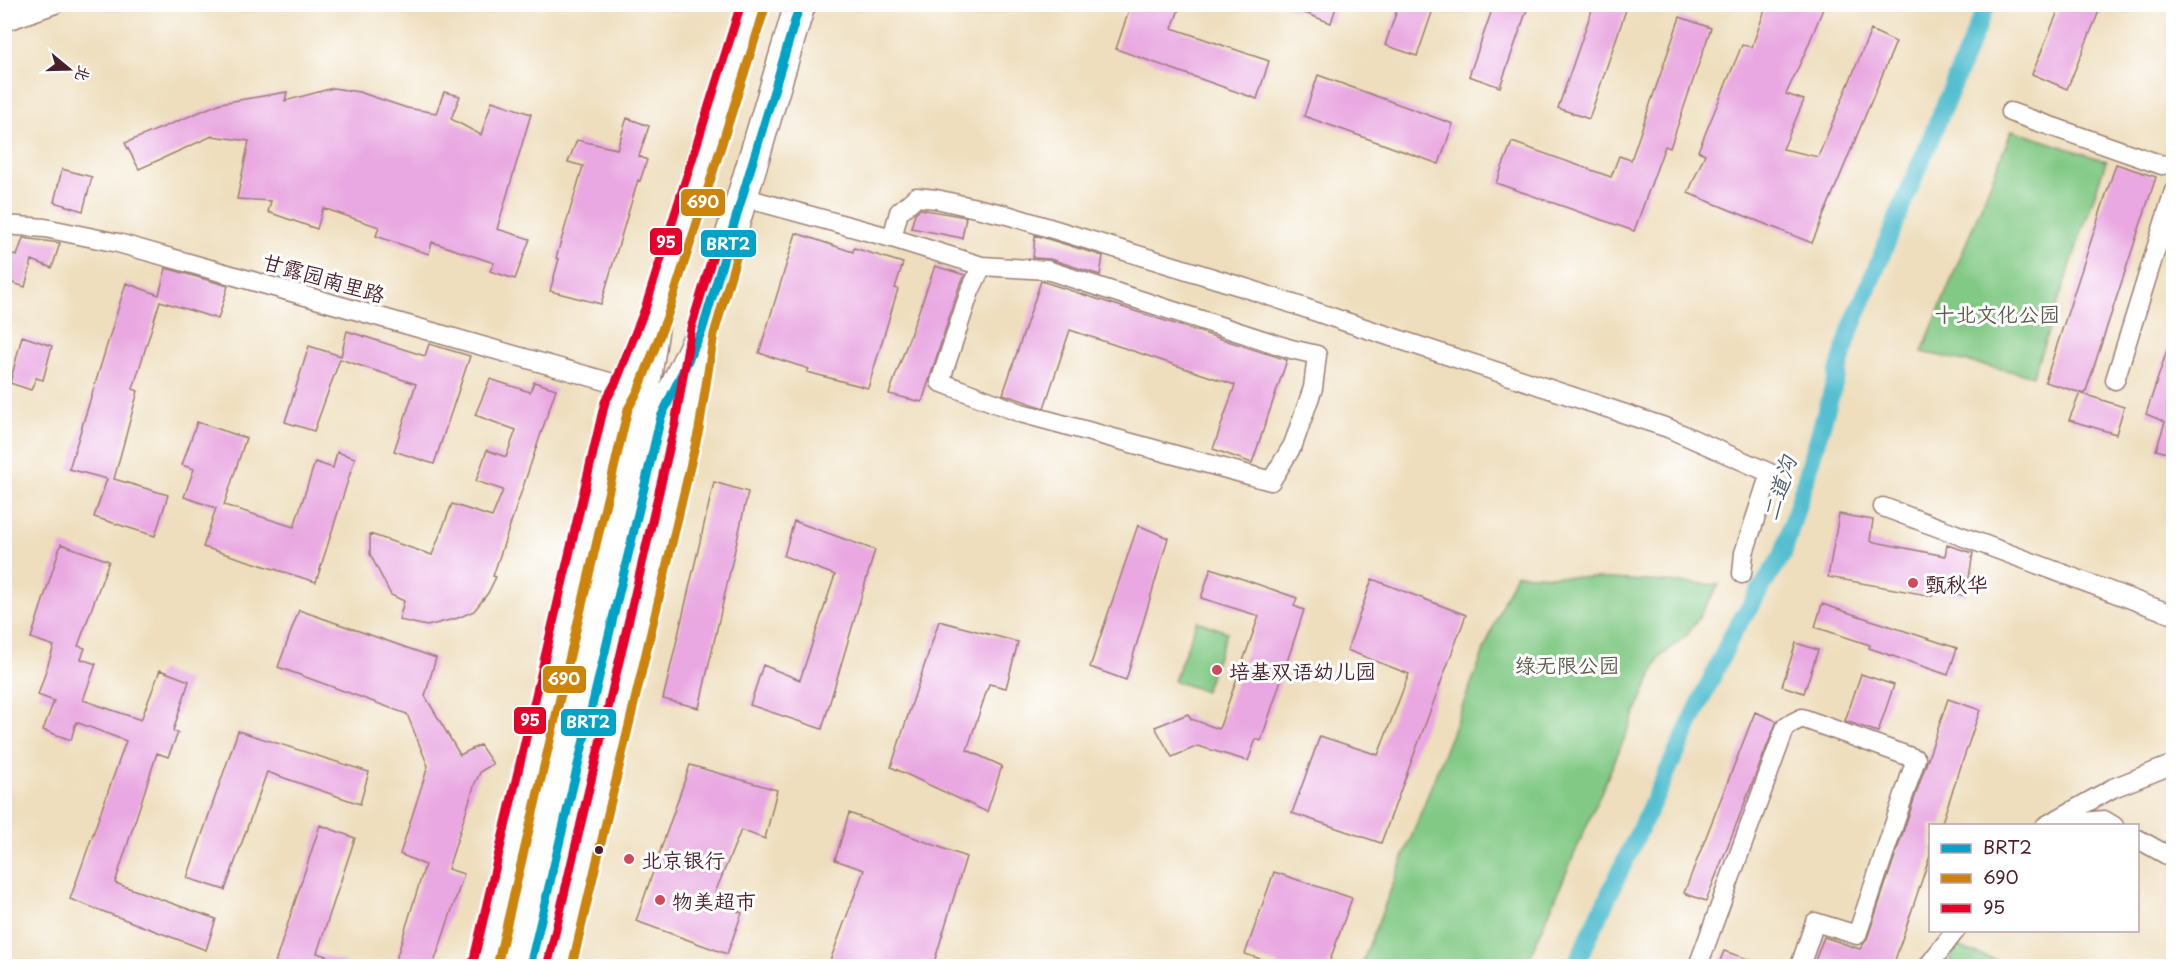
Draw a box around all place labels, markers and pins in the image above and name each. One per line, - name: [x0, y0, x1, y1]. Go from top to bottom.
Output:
- place label: 甄秋华: [1925, 567, 1988, 599]
- marker: 甄秋华: [1906, 576, 1920, 590]
- place label: 培基双语幼儿园: [1229, 654, 1376, 686]
- marker: 培基双语幼儿园: [1210, 663, 1224, 677]
- place label: 北京银行: [641, 843, 725, 875]
- unlabelled marker: [593, 844, 605, 856]
- marker: 北京银行: [622, 852, 636, 866]
- place label: 物美超市: [672, 884, 756, 916]
- marker: 物美超市: [653, 893, 667, 907]

